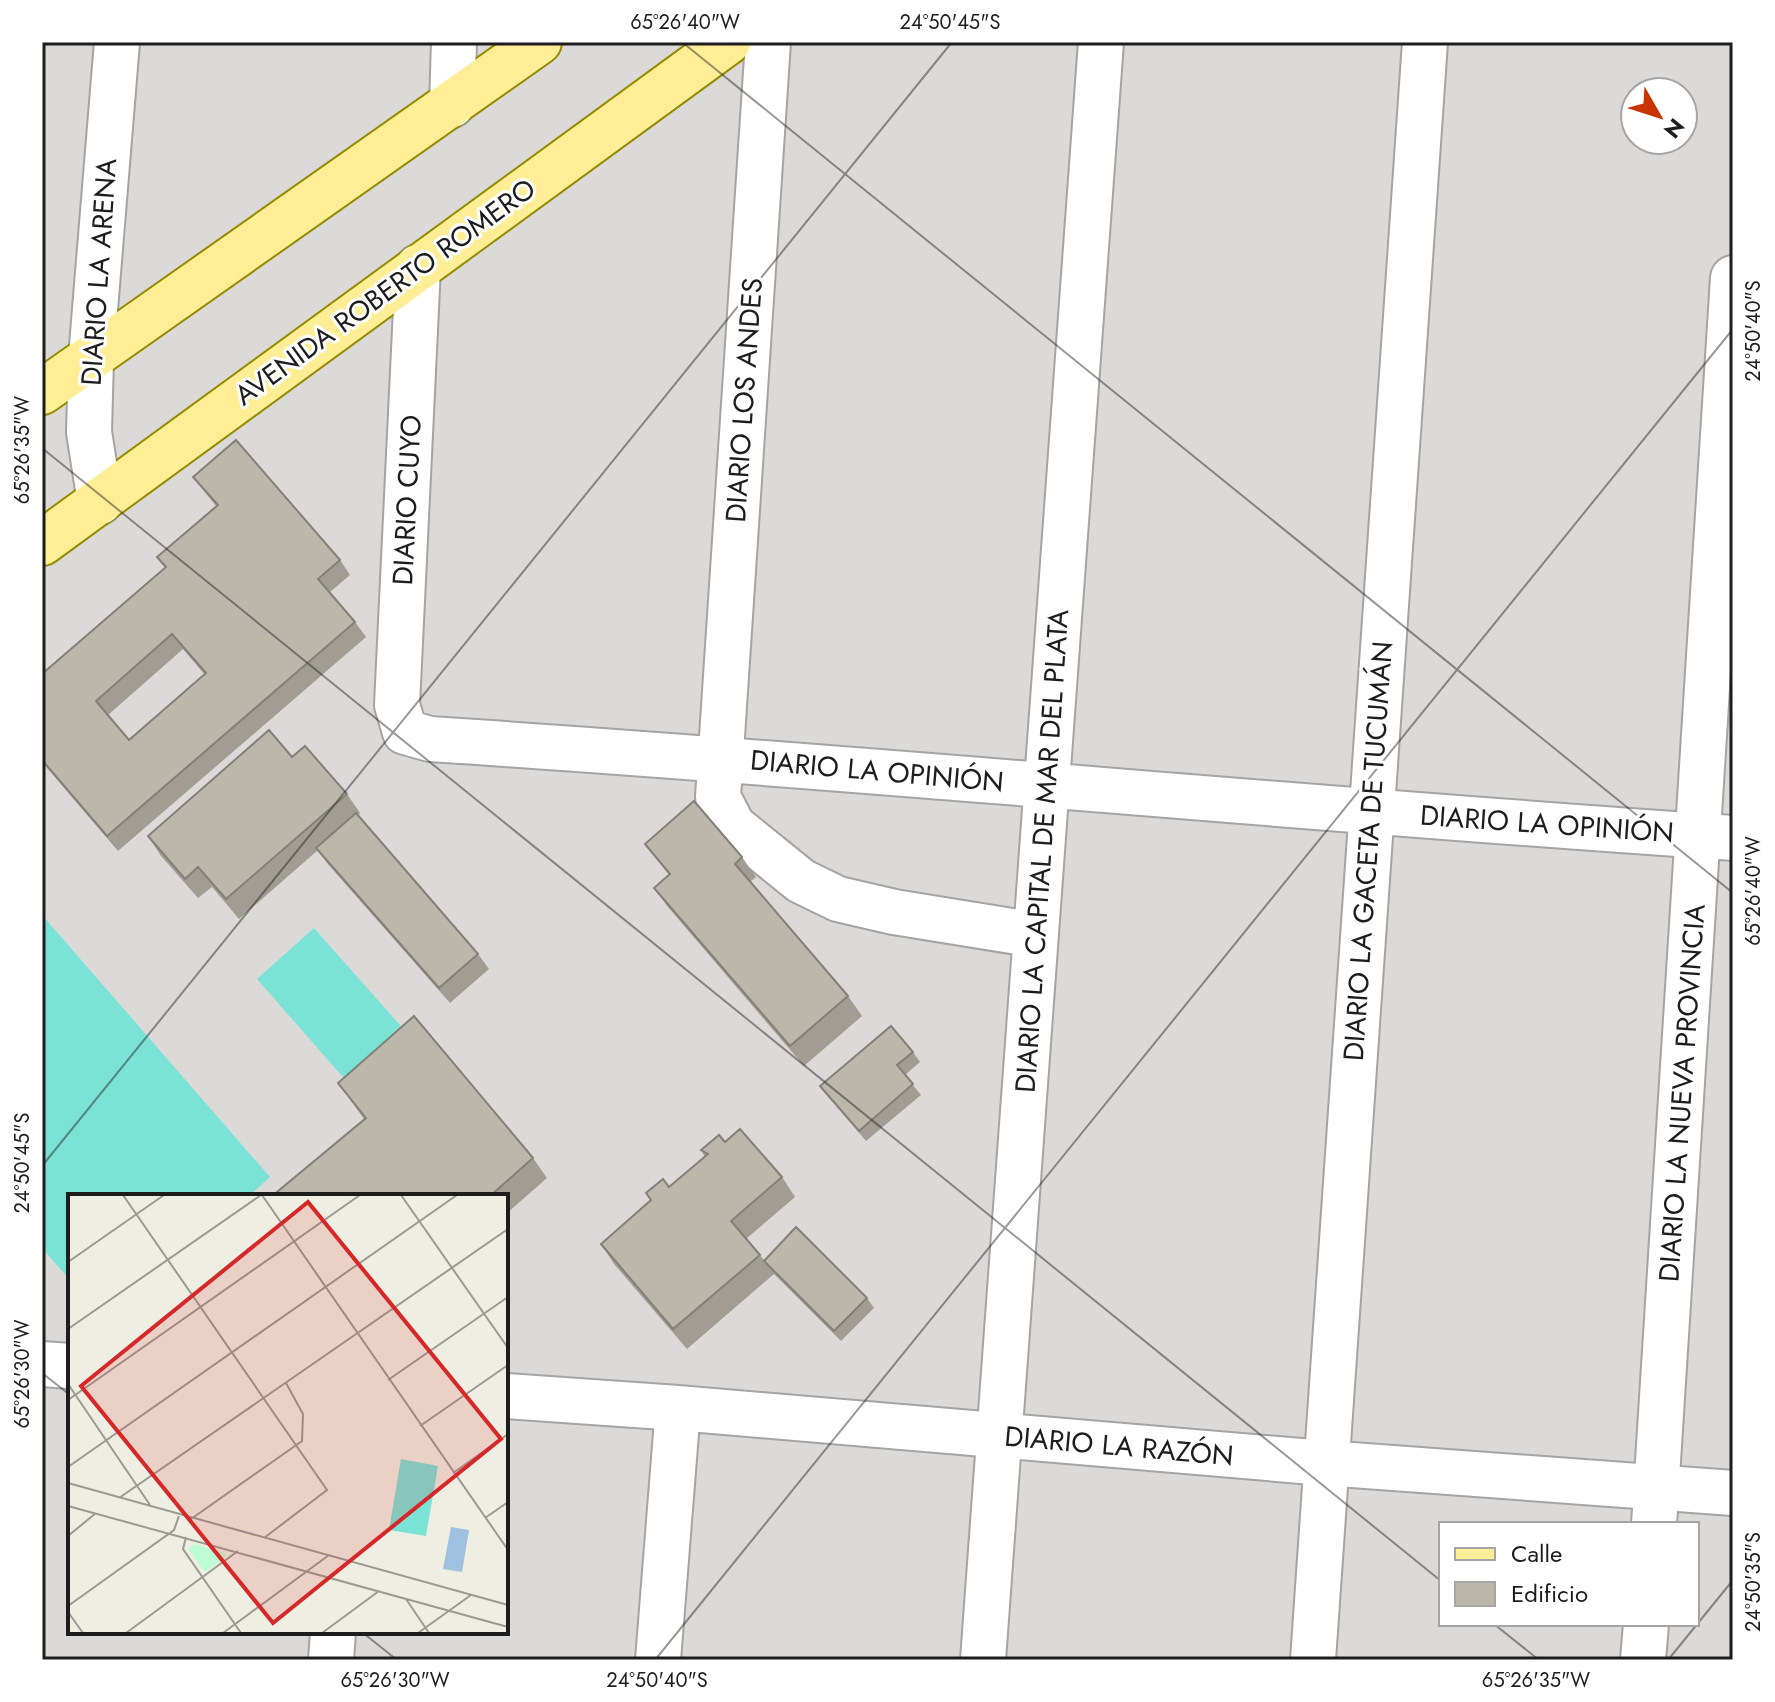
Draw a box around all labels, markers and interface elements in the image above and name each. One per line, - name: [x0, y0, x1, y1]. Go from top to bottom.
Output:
- text: 65°26'40"W: [630, 8, 740, 37]
- text: 24°50'45"S: [900, 8, 1000, 37]
- north arrow: [1619, 76, 1699, 156]
- text: N: [1657, 112, 1692, 145]
- street label: DIARIO LA ARENA: [71, 157, 127, 387]
- street label: AVENIDA ROBERTO ROMERO: [226, 169, 544, 415]
- street label: DIARIO LOS ANDES: [715, 276, 773, 524]
- text: 24°50'40"S: [1739, 280, 1768, 382]
- text: 65°26'35"W: [8, 396, 37, 504]
- street label: DIARIO CUYO: [382, 414, 432, 586]
- street label: DIARIO LA CAPITAL DE MAR DEL PLATA: [1005, 607, 1079, 1094]
- street label: DIARIO LA GACETA DE TUCUMÁN: [1333, 640, 1403, 1062]
- street label: DIARIO LA OPINIÓN: [748, 739, 1006, 803]
- street label: DIARIO LA OPINIÓN: [1419, 795, 1675, 853]
- text: 65°26'40"W: [1739, 836, 1768, 946]
- street label: DIARIO LA NUEVA PROVINCIA: [1648, 902, 1716, 1283]
- text: 24°50'45"S: [8, 1113, 37, 1213]
- inset map: [68, 1194, 508, 1634]
- text: 65°26'30"W: [8, 1319, 37, 1428]
- street label: DIARIO LA RAZÓN: [1003, 1416, 1235, 1476]
- legend: [1439, 1522, 1699, 1626]
- text: 24°50'35"S: [1739, 1532, 1768, 1632]
- text: Calle: [1511, 1536, 1562, 1571]
- text: Edificio: [1511, 1576, 1588, 1611]
- text: 65°26'30"W: [341, 1666, 450, 1695]
- text: 24°50'40"S: [606, 1666, 708, 1695]
- text: 65°26'35"W: [1482, 1666, 1590, 1695]

